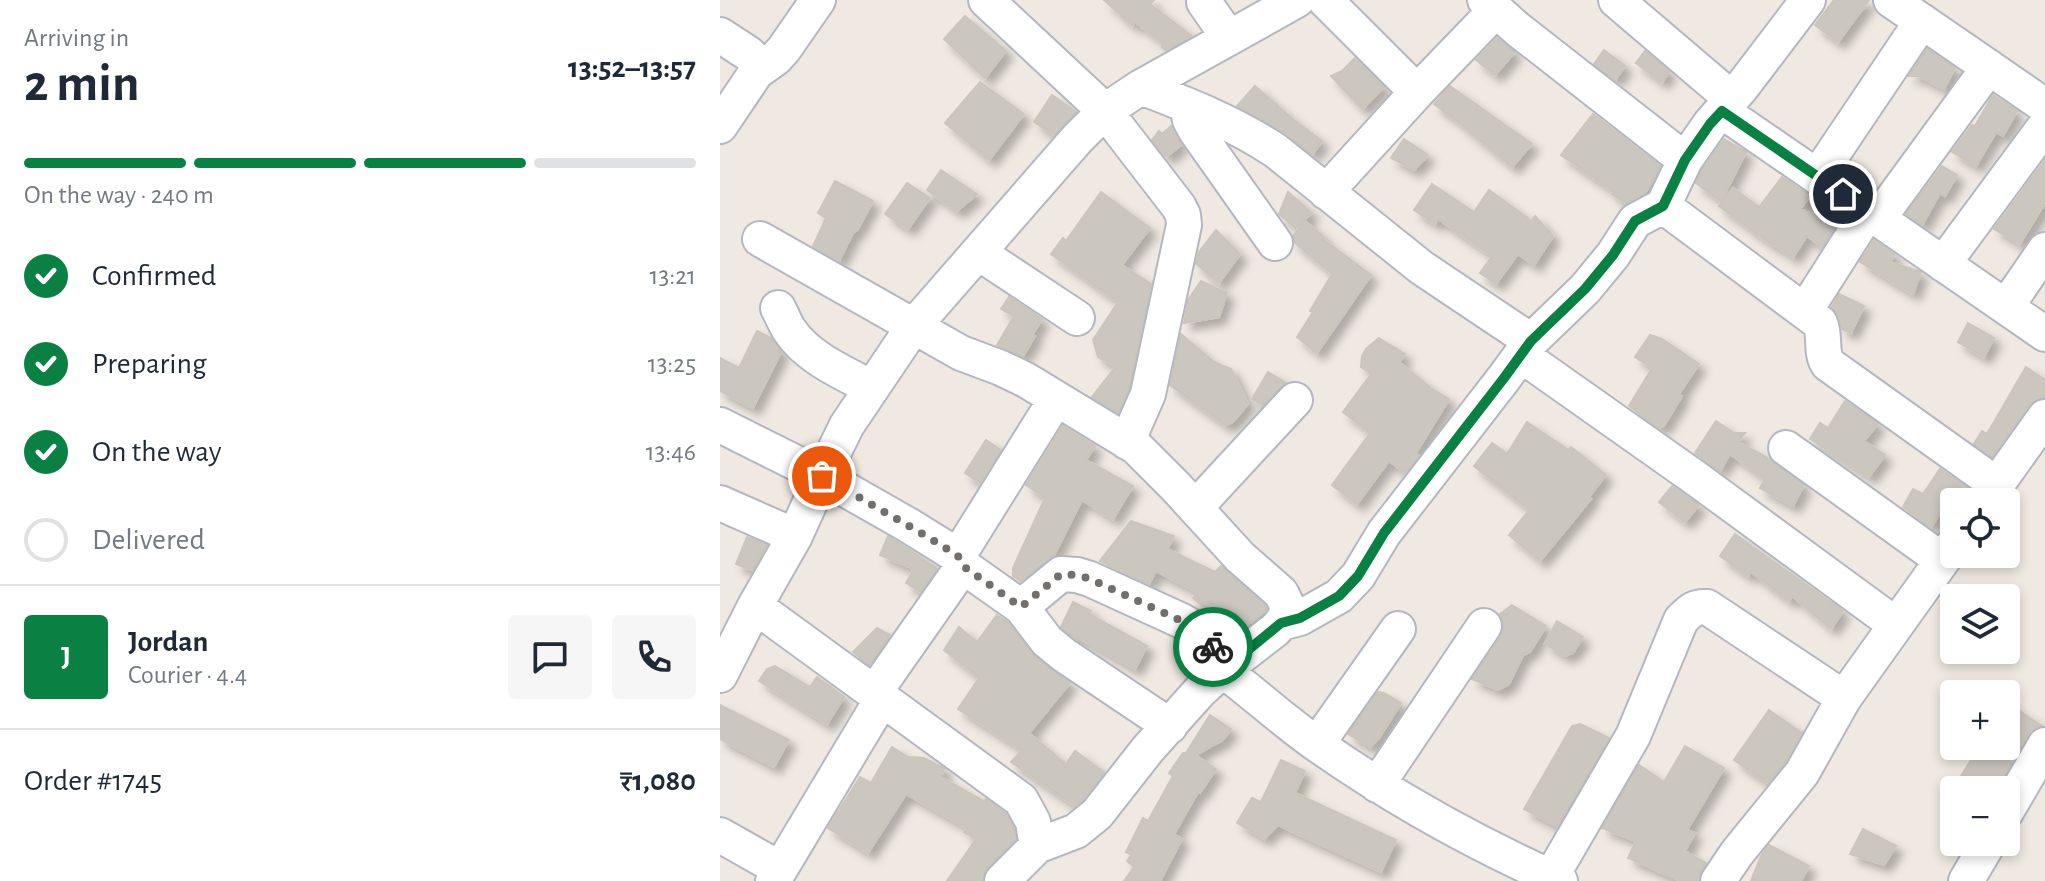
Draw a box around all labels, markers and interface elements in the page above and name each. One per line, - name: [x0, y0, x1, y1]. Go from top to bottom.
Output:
- text: Arriving in: [24, 25, 129, 51]
- text: 13:52–13:57: [568, 53, 696, 83]
- text: 2 min: [24, 58, 139, 110]
- pin: [1809, 160, 1877, 228]
- icon: home: [1821, 172, 1865, 216]
- text: On the way · 240 m: [24, 182, 214, 208]
- icon: check: [24, 254, 68, 298]
- text: Confirmed: [92, 261, 216, 291]
- text: 13:21: [650, 263, 696, 289]
- icon: check: [24, 342, 68, 386]
- text: Preparing: [92, 349, 207, 379]
- text: 13:25: [648, 351, 696, 377]
- icon: check: [24, 430, 68, 474]
- text: On the way: [92, 437, 221, 467]
- text: 13:46: [646, 439, 696, 465]
- pin: [788, 442, 856, 510]
- icon: bag: [800, 454, 844, 498]
- map controls: [1940, 488, 2020, 856]
- button: locate: [1940, 488, 2020, 568]
- text: Delivered: [92, 525, 205, 555]
- button: layers: [1940, 584, 2020, 664]
- courier: [1173, 607, 1253, 687]
- button: chat: [508, 615, 592, 699]
- button: phone: [612, 615, 696, 699]
- icon: bike: [1191, 625, 1235, 669]
- text: Jordan: [128, 627, 208, 657]
- text: J: [61, 642, 71, 672]
- text: Courier · 4.4: [128, 662, 247, 688]
- button: +: [1940, 680, 2020, 760]
- text: Order #1745: [24, 766, 162, 796]
- text: ₹1,080: [620, 766, 696, 796]
- button: −: [1940, 776, 2020, 856]

